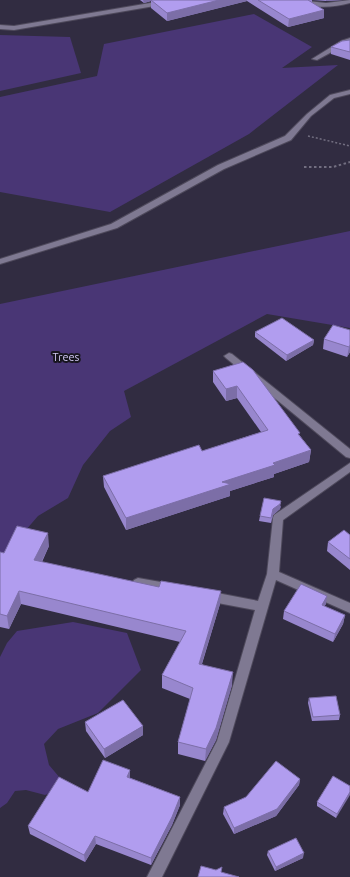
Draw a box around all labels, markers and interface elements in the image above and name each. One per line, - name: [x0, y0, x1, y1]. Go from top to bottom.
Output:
- park label: Trees: [53, 351, 80, 363]

